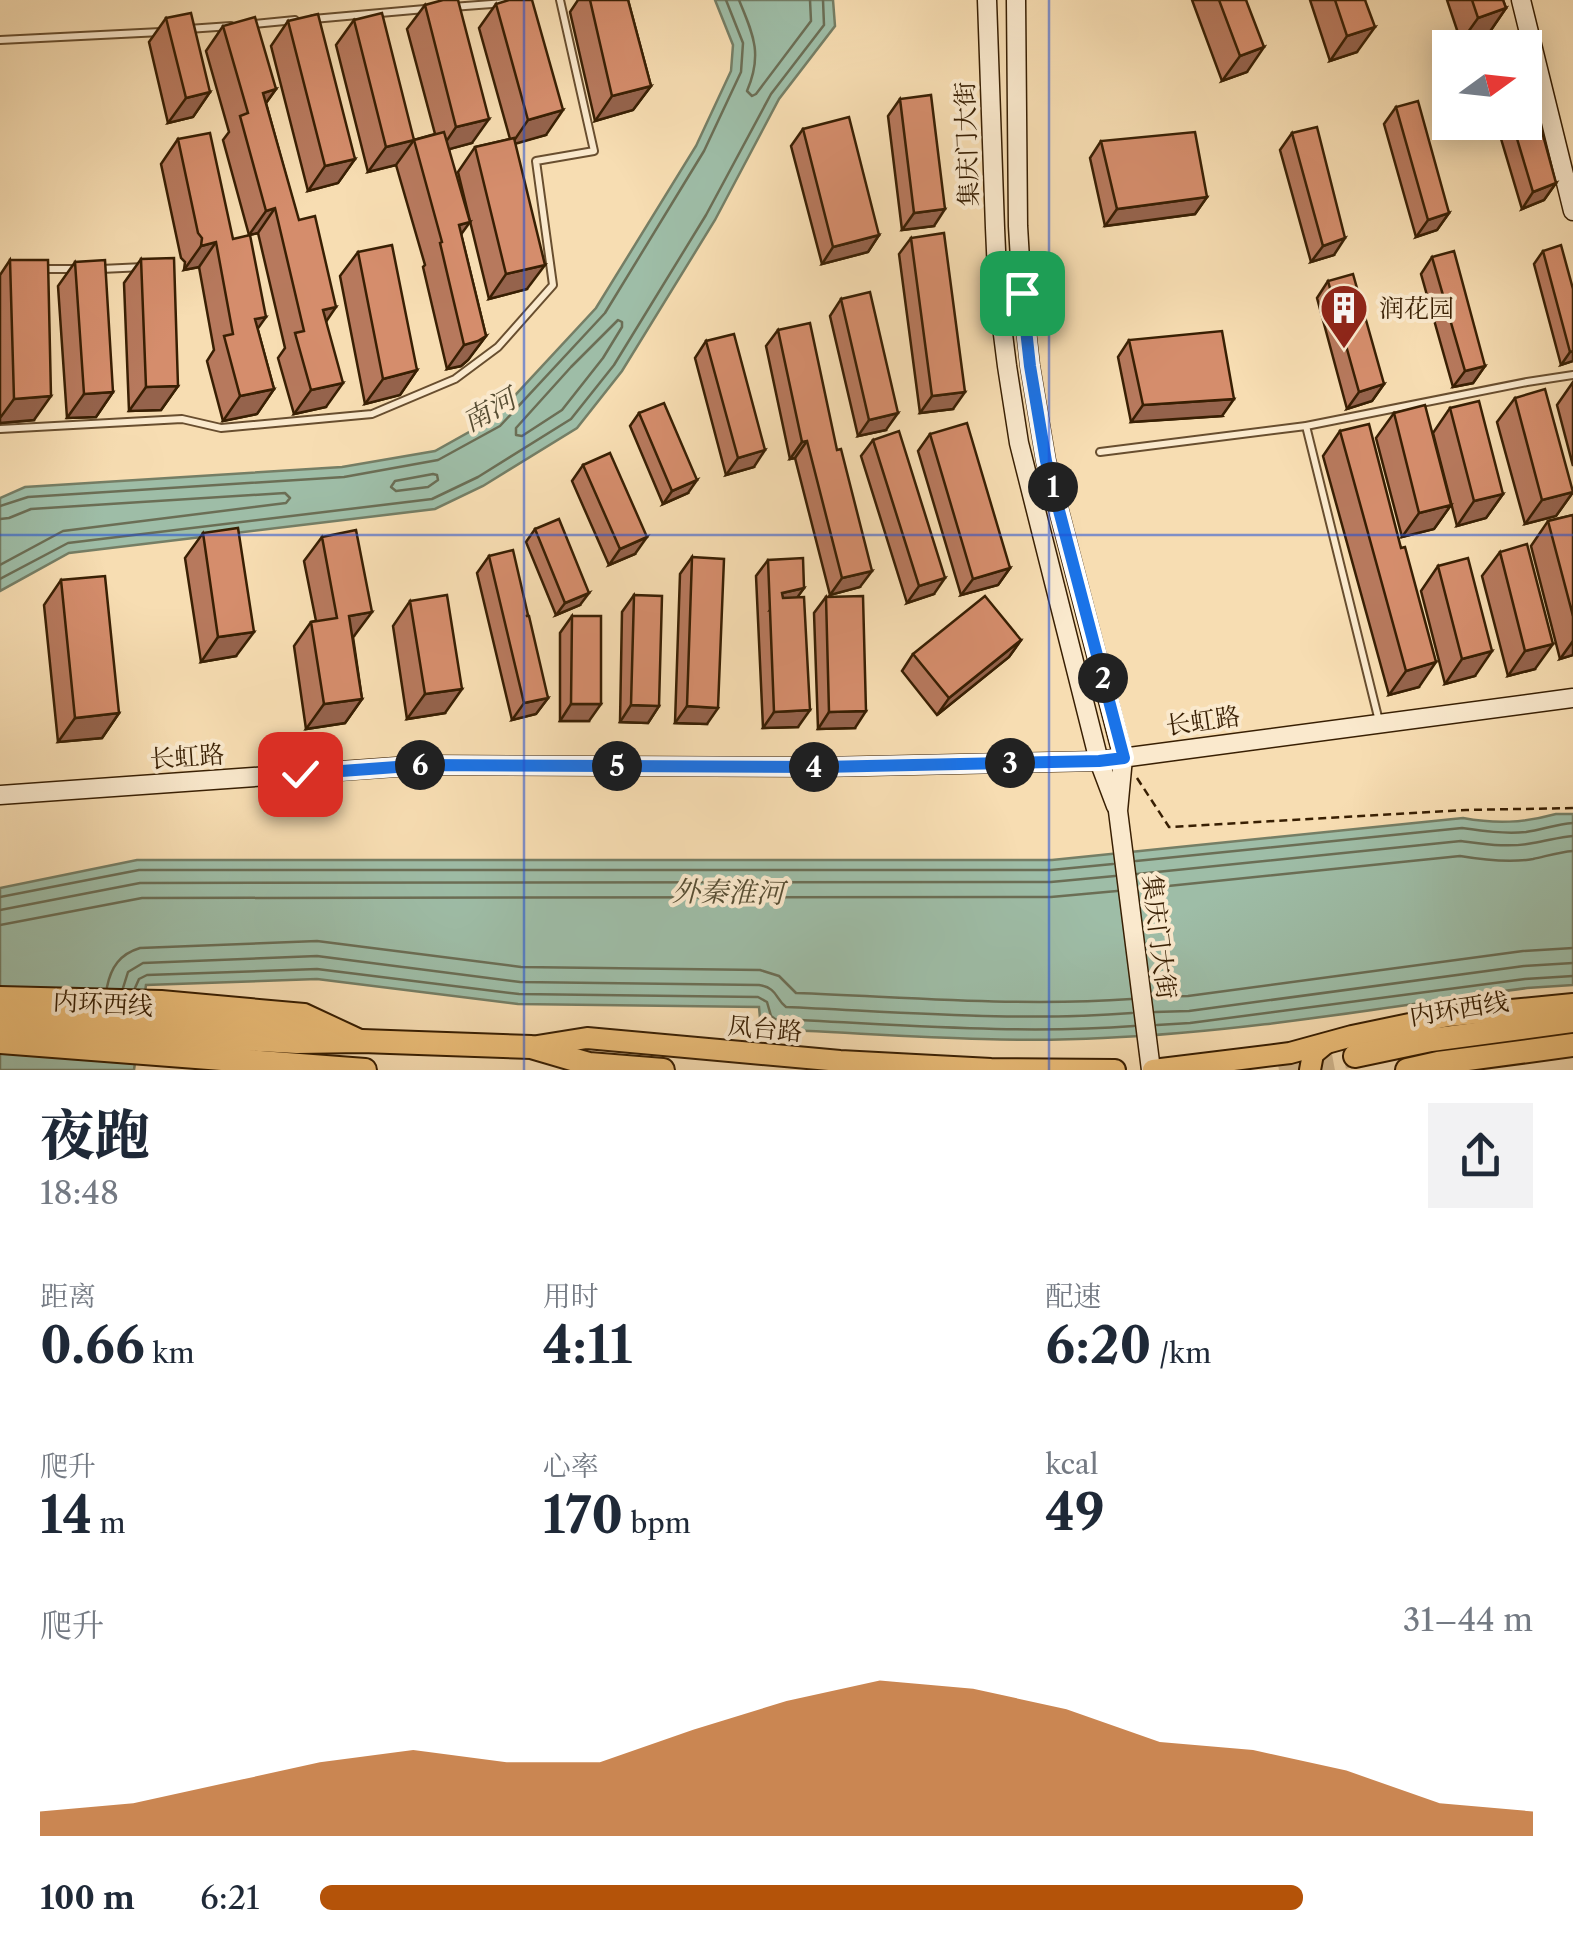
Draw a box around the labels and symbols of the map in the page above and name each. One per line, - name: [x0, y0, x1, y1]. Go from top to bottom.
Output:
- north arrow: [1432, 30, 1542, 140]
- street label: 集庆门大街: [949, 81, 985, 207]
- pin: [980, 251, 1065, 336]
- building icon: 润花园: [1318, 282, 1370, 350]
- place label: 润花园: [1379, 293, 1454, 324]
- water label: 南河: [456, 379, 526, 438]
- pin: 1: [1028, 462, 1078, 512]
- pin: 2: [1078, 653, 1128, 703]
- street label: 长虹路: [1164, 700, 1242, 742]
- pin: [258, 732, 343, 817]
- pin: 3: [985, 738, 1035, 788]
- street label: 长虹路: [149, 739, 225, 775]
- pin: 6: [395, 740, 445, 790]
- pin: 5: [592, 741, 642, 791]
- pin: 4: [789, 742, 839, 792]
- street label: 集庆门大街: [1136, 873, 1182, 1001]
- water label: 外秦淮河: [672, 874, 789, 910]
- street label: 内环西线: [52, 986, 154, 1022]
- street label: 内环西线: [1407, 986, 1511, 1032]
- street label: 凤台路: [726, 1010, 804, 1048]

